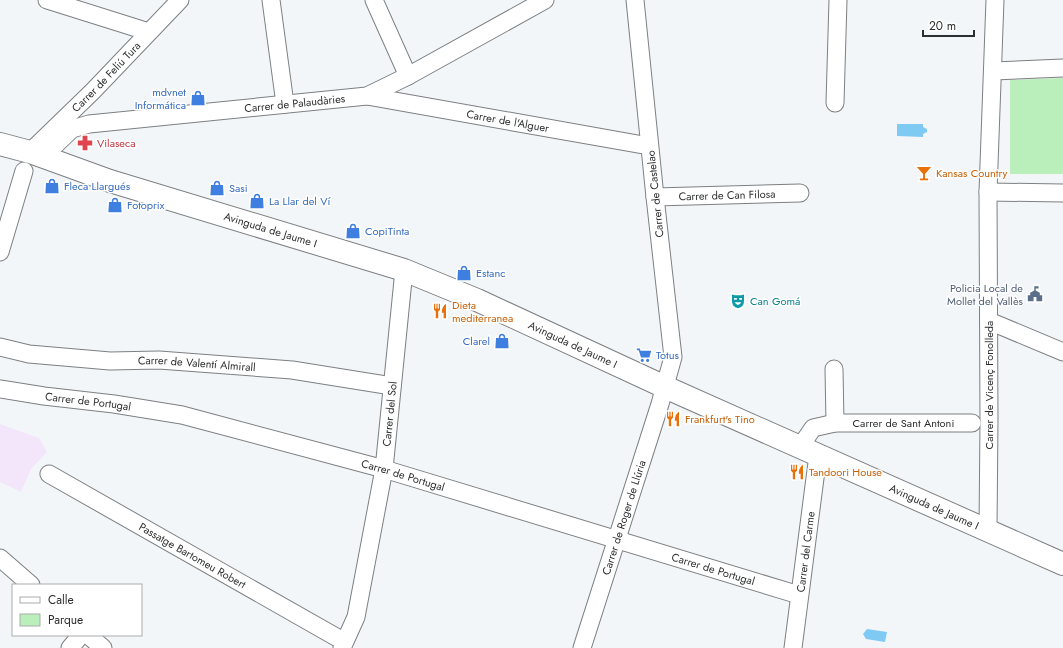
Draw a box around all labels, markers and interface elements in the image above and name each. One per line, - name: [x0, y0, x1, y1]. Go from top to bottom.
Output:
- scale bar: [923, 12, 974, 38]
- text: 20 m: [929, 17, 956, 35]
- street label: Carrer de Feliú Tura: [68, 38, 144, 116]
- place label: mdvnet Informática: [135, 84, 186, 113]
- shop icon: mdvnet Informática: [189, 89, 207, 107]
- street label: Carrer de Palaudàries: [244, 90, 346, 116]
- street label: Carrer de l'Alguer: [465, 106, 551, 136]
- pharmacy icon: Vilaseca: [76, 134, 94, 152]
- place label: Vilaseca: [97, 135, 136, 151]
- street label: Carrer de Castelao: [642, 150, 668, 238]
- bar icon: Kansas Country: [915, 164, 933, 182]
- place label: Kansas Country: [936, 165, 1008, 181]
- shop icon: Fleca Llargués: [43, 177, 61, 195]
- place label: Fleca Llargués: [64, 178, 131, 194]
- shop icon: Sasi: [208, 179, 226, 197]
- place label: Sasi: [229, 180, 248, 196]
- street label: Carrer de Can Filosa: [678, 186, 776, 204]
- shop icon: La Llar del Ví: [248, 192, 266, 210]
- place label: La Llar del Ví: [269, 193, 331, 209]
- shop icon: Fotoprix: [106, 196, 124, 214]
- place label: Fotoprix: [127, 197, 165, 213]
- street label: Avinguda de Jaume I: [222, 208, 319, 251]
- shop icon: CopiTinta: [344, 222, 362, 240]
- place label: CopiTinta: [365, 223, 409, 239]
- shop icon: Estanc: [455, 264, 473, 282]
- place label: Estanc: [476, 265, 505, 281]
- place label: Policia Local de Mollet del Vallès: [947, 280, 1024, 309]
- public building icon: Policia Local de Mollet del Vallès: [1026, 285, 1044, 303]
- theatre icon: Can Gomá: [729, 292, 747, 310]
- place label: Can Gomá: [750, 293, 800, 309]
- place label: Dieta mediterranea: [452, 297, 513, 326]
- restaurant icon: Dieta mediterranea: [431, 302, 449, 320]
- street label: Avinguda de Jaume I: [526, 317, 620, 372]
- street label: Carrer de Vicenç Fonolleda: [981, 321, 997, 449]
- shop icon: Clarel: [493, 332, 511, 350]
- place label: Clarel: [463, 333, 490, 349]
- supermarket icon: Totus: [635, 346, 653, 364]
- place label: Totus: [656, 347, 679, 363]
- street label: Carrer de Valentí Almirall: [138, 352, 256, 375]
- street label: Carrer del Sol: [378, 381, 401, 447]
- street label: Carrer de Portugal: [44, 388, 132, 415]
- restaurant icon: Frankfurt's Tino: [664, 410, 682, 428]
- place label: Frankfurt's Tino: [685, 411, 755, 427]
- street label: Carrer de Sant Antoni: [853, 415, 954, 431]
- street label: Carrer de Portugal: [360, 455, 447, 495]
- street label: Carrer de Roger de Llúria: [598, 458, 650, 577]
- restaurant icon: Tandoori House: [788, 463, 806, 481]
- place label: Tandoori House: [809, 464, 882, 480]
- street label: Avinguda de Jaume I: [887, 480, 981, 534]
- street label: Carrer del Carme: [792, 510, 819, 593]
- street label: Passatge Bartomeu Robert: [136, 519, 249, 592]
- street label: Carrer de Portugal: [670, 549, 757, 589]
- legend: [12, 584, 142, 636]
- text: Calle: [48, 591, 74, 609]
- text: Parque: [48, 611, 83, 629]

